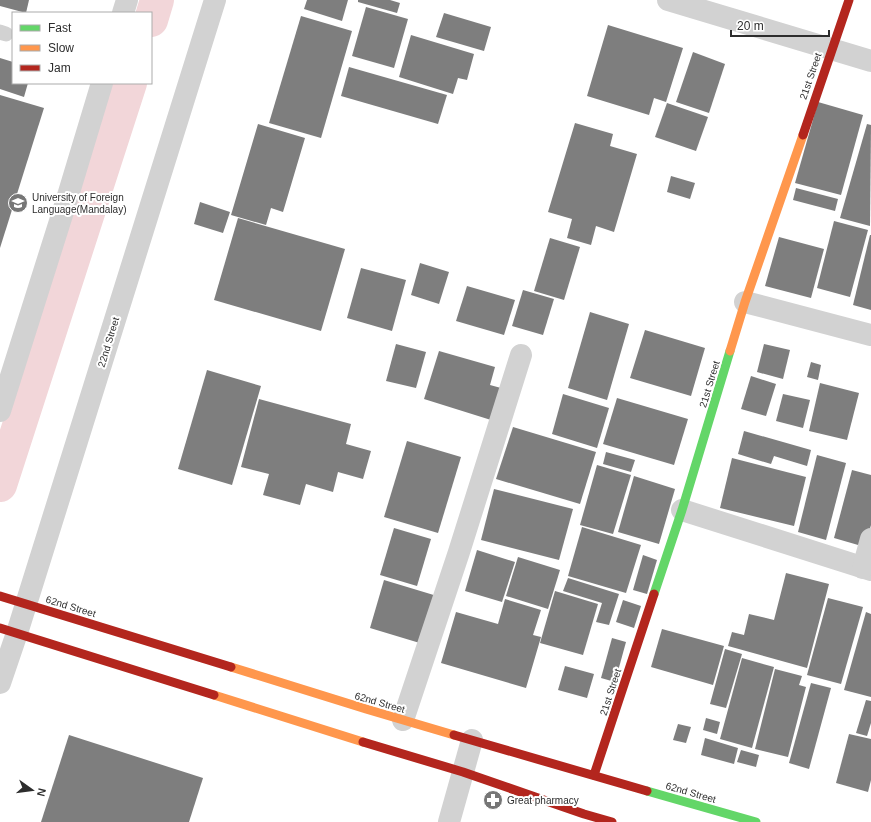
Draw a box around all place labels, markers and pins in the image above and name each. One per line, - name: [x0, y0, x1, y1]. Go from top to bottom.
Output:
- school or university icon: University of Foreign Language(Mandalay): [7, 192, 29, 214]
- place label: University of Foreign Language(Mandalay): [32, 192, 127, 215]
- pharmacy icon: Great pharmacy: [482, 789, 504, 811]
- place label: Great pharmacy: [507, 795, 579, 806]

